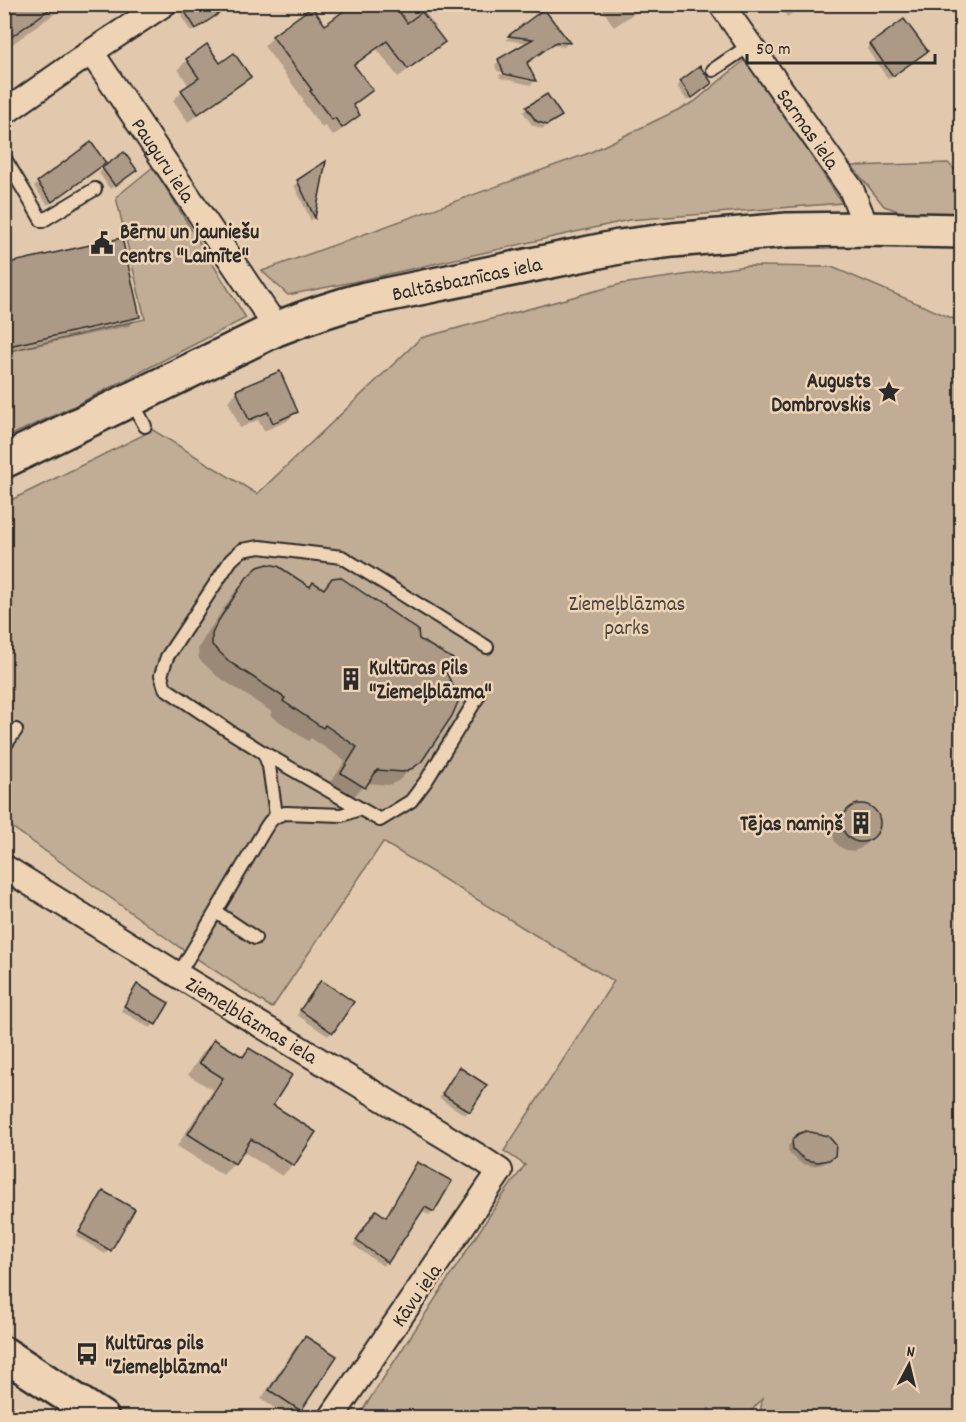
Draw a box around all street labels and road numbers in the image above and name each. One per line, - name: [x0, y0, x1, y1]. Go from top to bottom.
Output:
- street label: Sarmas iela: [767, 83, 846, 178]
- street label: Pauguru iela: [122, 113, 201, 211]
- street label: Baltāsbaznīcas iela: [390, 251, 546, 311]
- street label: Ziemeļblāzmas iela: [178, 971, 323, 1074]
- street label: Kāvu iela: [386, 1258, 452, 1334]

